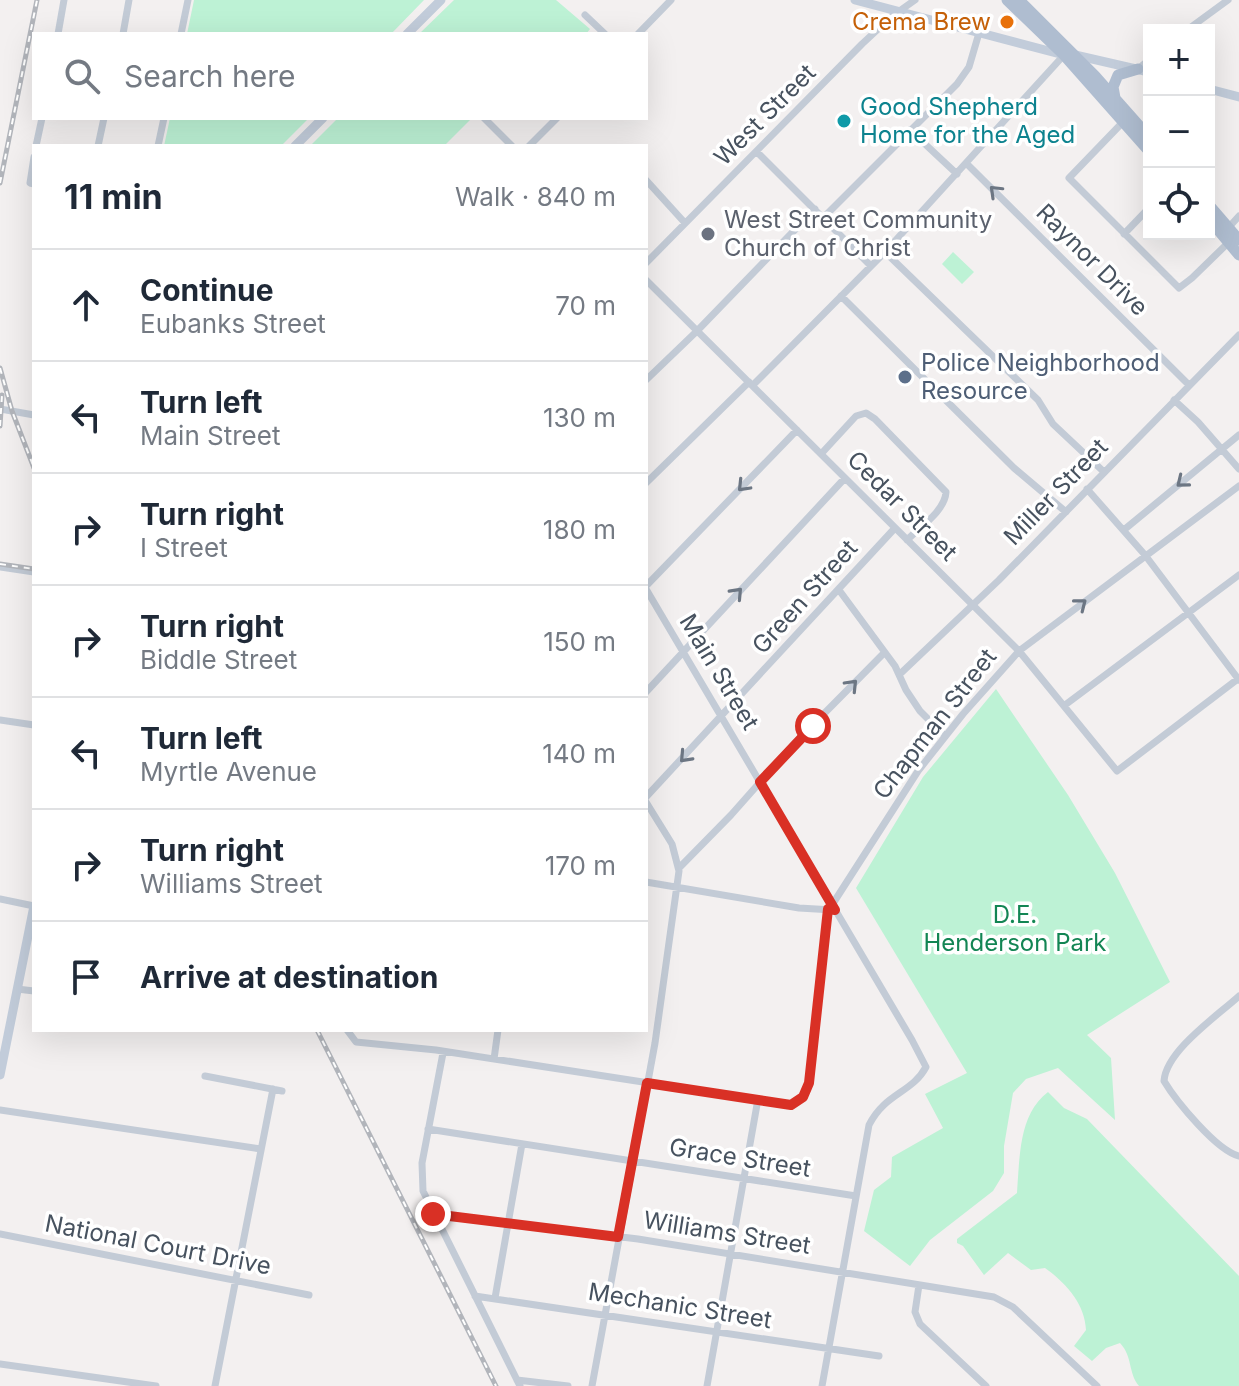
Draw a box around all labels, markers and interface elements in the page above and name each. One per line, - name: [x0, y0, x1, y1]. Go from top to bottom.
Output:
- place label: Crema Brew: [852, 7, 991, 36]
- marker: Crema Brew: [998, 13, 1016, 31]
- map controls: [1143, 24, 1215, 240]
- button: +: [1143, 24, 1215, 96]
- search box: [32, 32, 648, 120]
- icon: search: [60, 54, 104, 98]
- text: Search here: [124, 58, 296, 94]
- street label: West Street: [708, 58, 821, 171]
- place label: Good Shepherd Home for the Aged: [860, 92, 1075, 149]
- button: −: [1143, 96, 1215, 168]
- marker: Good Shepherd Home for the Aged: [835, 112, 853, 130]
- button: locate: [1143, 168, 1215, 240]
- text: 11 min: [64, 176, 163, 217]
- text: Walk · 840 m: [455, 181, 616, 212]
- one-way arrow: [990, 186, 1004, 201]
- street label: Raynor Drive: [1031, 198, 1154, 321]
- place label: West Street Community Church of Christ: [724, 205, 992, 262]
- marker: West Street Community Church of Christ: [699, 225, 717, 243]
- text: Continue: [140, 272, 274, 308]
- icon: ahead: [64, 283, 108, 327]
- text: 70 m: [555, 290, 616, 321]
- text: Eubanks Street: [140, 308, 326, 339]
- place label: Police Neighborhood Resource: [921, 348, 1160, 405]
- marker: Police Neighborhood Resource: [896, 368, 914, 386]
- text: Turn left: [140, 384, 262, 420]
- icon: left: [64, 395, 108, 439]
- text: 130 m: [543, 402, 616, 433]
- text: Main Street: [140, 420, 280, 451]
- street label: Miller Street: [998, 432, 1114, 551]
- street label: Cedar Street: [841, 445, 963, 567]
- one-way arrow: [1177, 472, 1191, 487]
- one-way arrow: [738, 477, 752, 491]
- text: Turn right: [140, 496, 284, 532]
- icon: right: [64, 507, 108, 551]
- text: 180 m: [543, 514, 616, 545]
- text: I Street: [140, 532, 228, 563]
- street label: Green Street: [746, 534, 863, 660]
- one-way arrow: [727, 588, 742, 602]
- one-way arrow: [1072, 600, 1087, 614]
- text: Turn right: [140, 608, 284, 644]
- street label: Main Street: [674, 609, 765, 735]
- icon: right: [64, 619, 108, 663]
- text: 150 m: [543, 626, 616, 657]
- street label: Chapman Street: [867, 643, 1002, 805]
- text: Biddle Street: [140, 644, 297, 675]
- one-way arrow: [843, 679, 857, 694]
- route start: [795, 708, 831, 744]
- text: Turn left: [140, 720, 262, 756]
- icon: left: [64, 731, 108, 775]
- text: 140 m: [542, 738, 616, 769]
- one-way arrow: [679, 748, 694, 762]
- text: Myrtle Avenue: [140, 756, 317, 787]
- text: Turn right: [140, 832, 284, 868]
- icon: right: [64, 843, 108, 887]
- text: 170 m: [545, 850, 616, 881]
- text: Williams Street: [140, 868, 323, 899]
- park label: D.E. Henderson Park: [923, 900, 1107, 957]
- icon: arrive: [64, 955, 108, 999]
- text: Arrive at destination: [140, 959, 438, 995]
- street label: Grace Street: [667, 1132, 813, 1183]
- route end: [415, 1196, 451, 1232]
- street label: Williams Street: [642, 1205, 813, 1260]
- street label: National Court Drive: [43, 1208, 274, 1281]
- street label: Mechanic Street: [586, 1277, 774, 1334]

